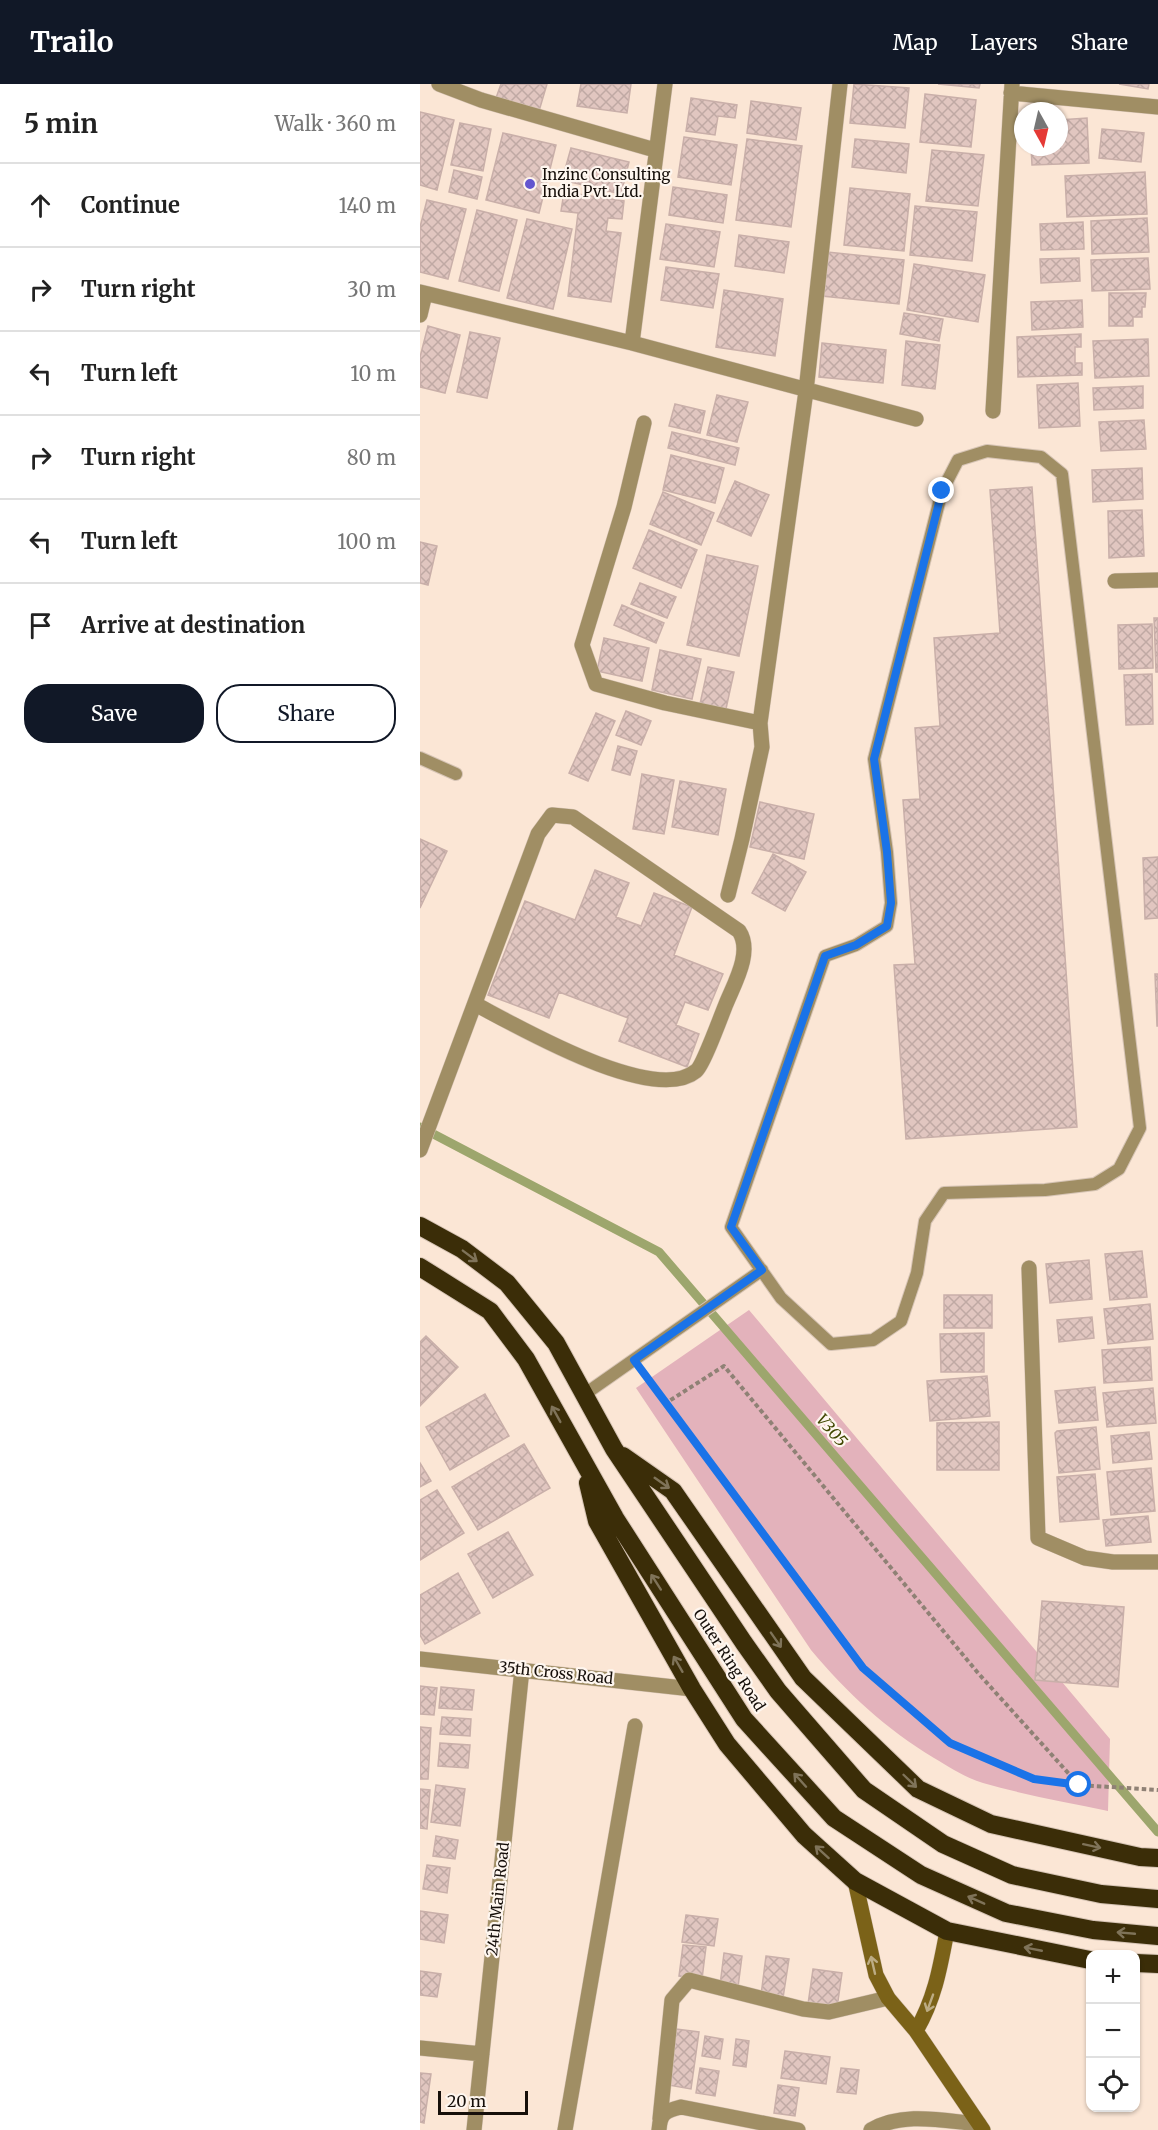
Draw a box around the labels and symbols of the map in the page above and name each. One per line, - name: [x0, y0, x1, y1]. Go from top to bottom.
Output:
- north arrow: [1014, 102, 1068, 156]
- place label: Inzinc Consulting India Pvt. Ltd.: [542, 165, 670, 201]
- marker: Inzinc Consulting India Pvt. Ltd.: [523, 177, 537, 191]
- route end: [928, 477, 954, 503]
- one-way arrow: [462, 1249, 478, 1262]
- one-way arrow: [550, 1406, 561, 1424]
- water label: V305: [812, 1410, 852, 1451]
- one-way arrow: [653, 1477, 669, 1489]
- one-way arrow: [650, 1574, 662, 1590]
- street label: Outer Ring Road: [689, 1605, 770, 1714]
- one-way arrow: [770, 1632, 782, 1648]
- one-way arrow: [672, 1656, 683, 1674]
- street label: 35th Cross Road: [498, 1657, 614, 1688]
- route start: [1065, 1771, 1091, 1797]
- one-way arrow: [793, 1773, 807, 1788]
- one-way arrow: [903, 1774, 918, 1788]
- street label: 24th Main Road: [482, 1841, 513, 1957]
- one-way arrow: [1082, 1841, 1101, 1853]
- one-way arrow: [815, 1845, 830, 1859]
- one-way arrow: [968, 1893, 986, 1905]
- one-way arrow: [1116, 1927, 1136, 1938]
- one-way arrow: [1024, 1942, 1043, 1954]
- one-way arrow: [867, 1956, 879, 1975]
- one-way arrow: [924, 1993, 935, 2012]
- scale bar: [438, 2088, 528, 2116]

